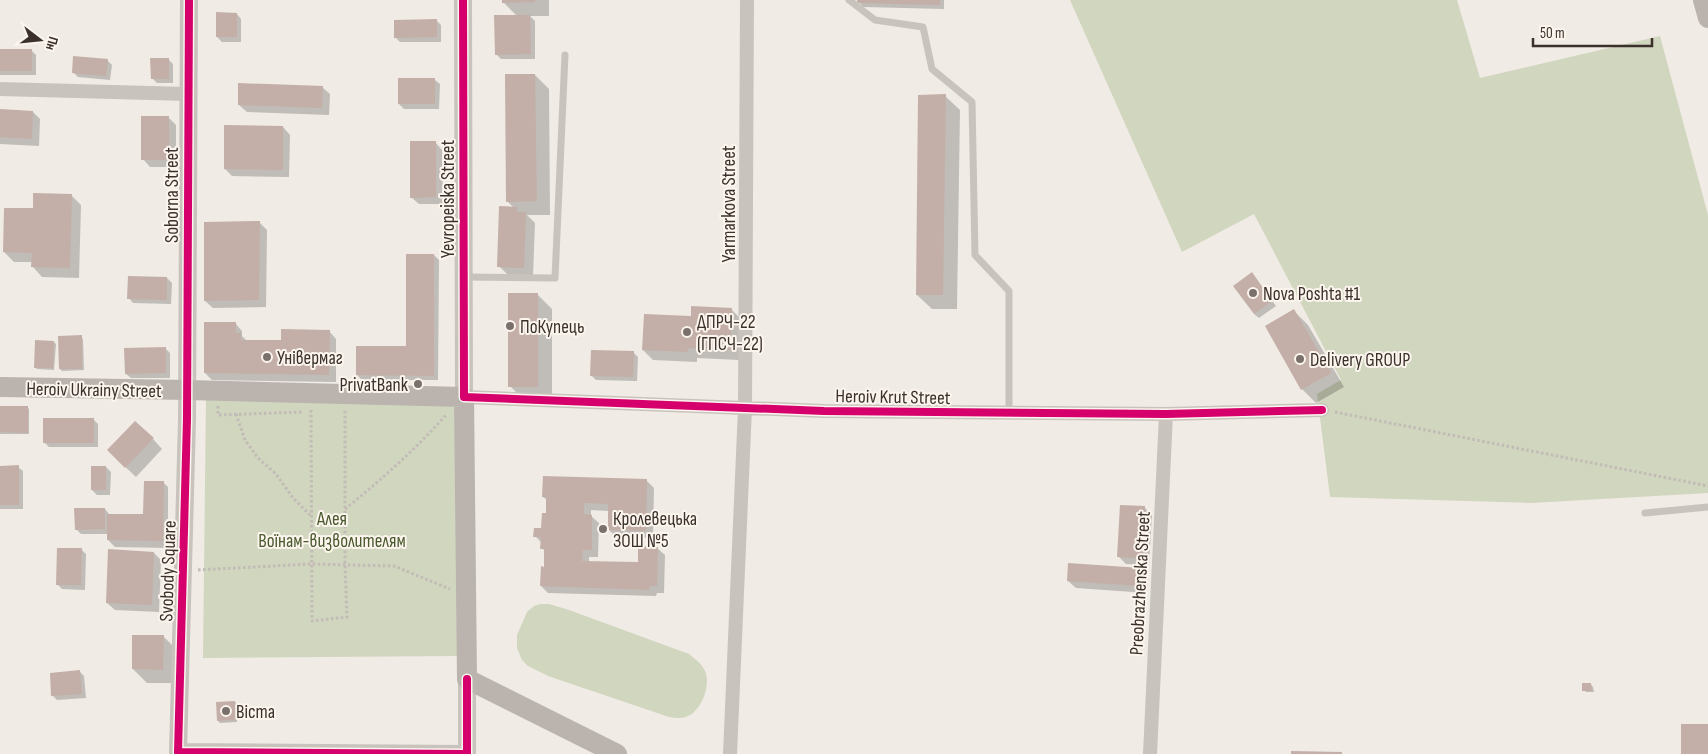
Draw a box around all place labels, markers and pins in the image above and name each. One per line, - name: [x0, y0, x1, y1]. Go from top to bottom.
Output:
- place label: Nova Poshta #1: [1263, 283, 1360, 306]
- marker: Nova Poshta #1: [1247, 287, 1259, 299]
- place label: ДПРЧ-22 (ГПСЧ-22): [697, 311, 763, 356]
- place label: ПоКупець: [520, 316, 584, 339]
- marker: ПоКупець: [504, 320, 516, 332]
- marker: ДПРЧ-22 (ГПСЧ-22): [681, 326, 693, 338]
- place label: Універмаг: [277, 347, 343, 370]
- place label: Delivery GROUP: [1310, 349, 1410, 372]
- marker: Універмаг: [261, 351, 273, 363]
- marker: Delivery GROUP: [1294, 353, 1306, 365]
- place label: PrivatBank: [340, 374, 409, 397]
- marker: PrivatBank: [412, 378, 424, 390]
- place label: Кролевецька ЗОШ №5: [613, 508, 697, 553]
- marker: Кролевецька ЗОШ №5: [597, 523, 609, 535]
- place label: Віста: [236, 701, 275, 724]
- marker: Віста: [220, 705, 232, 717]

